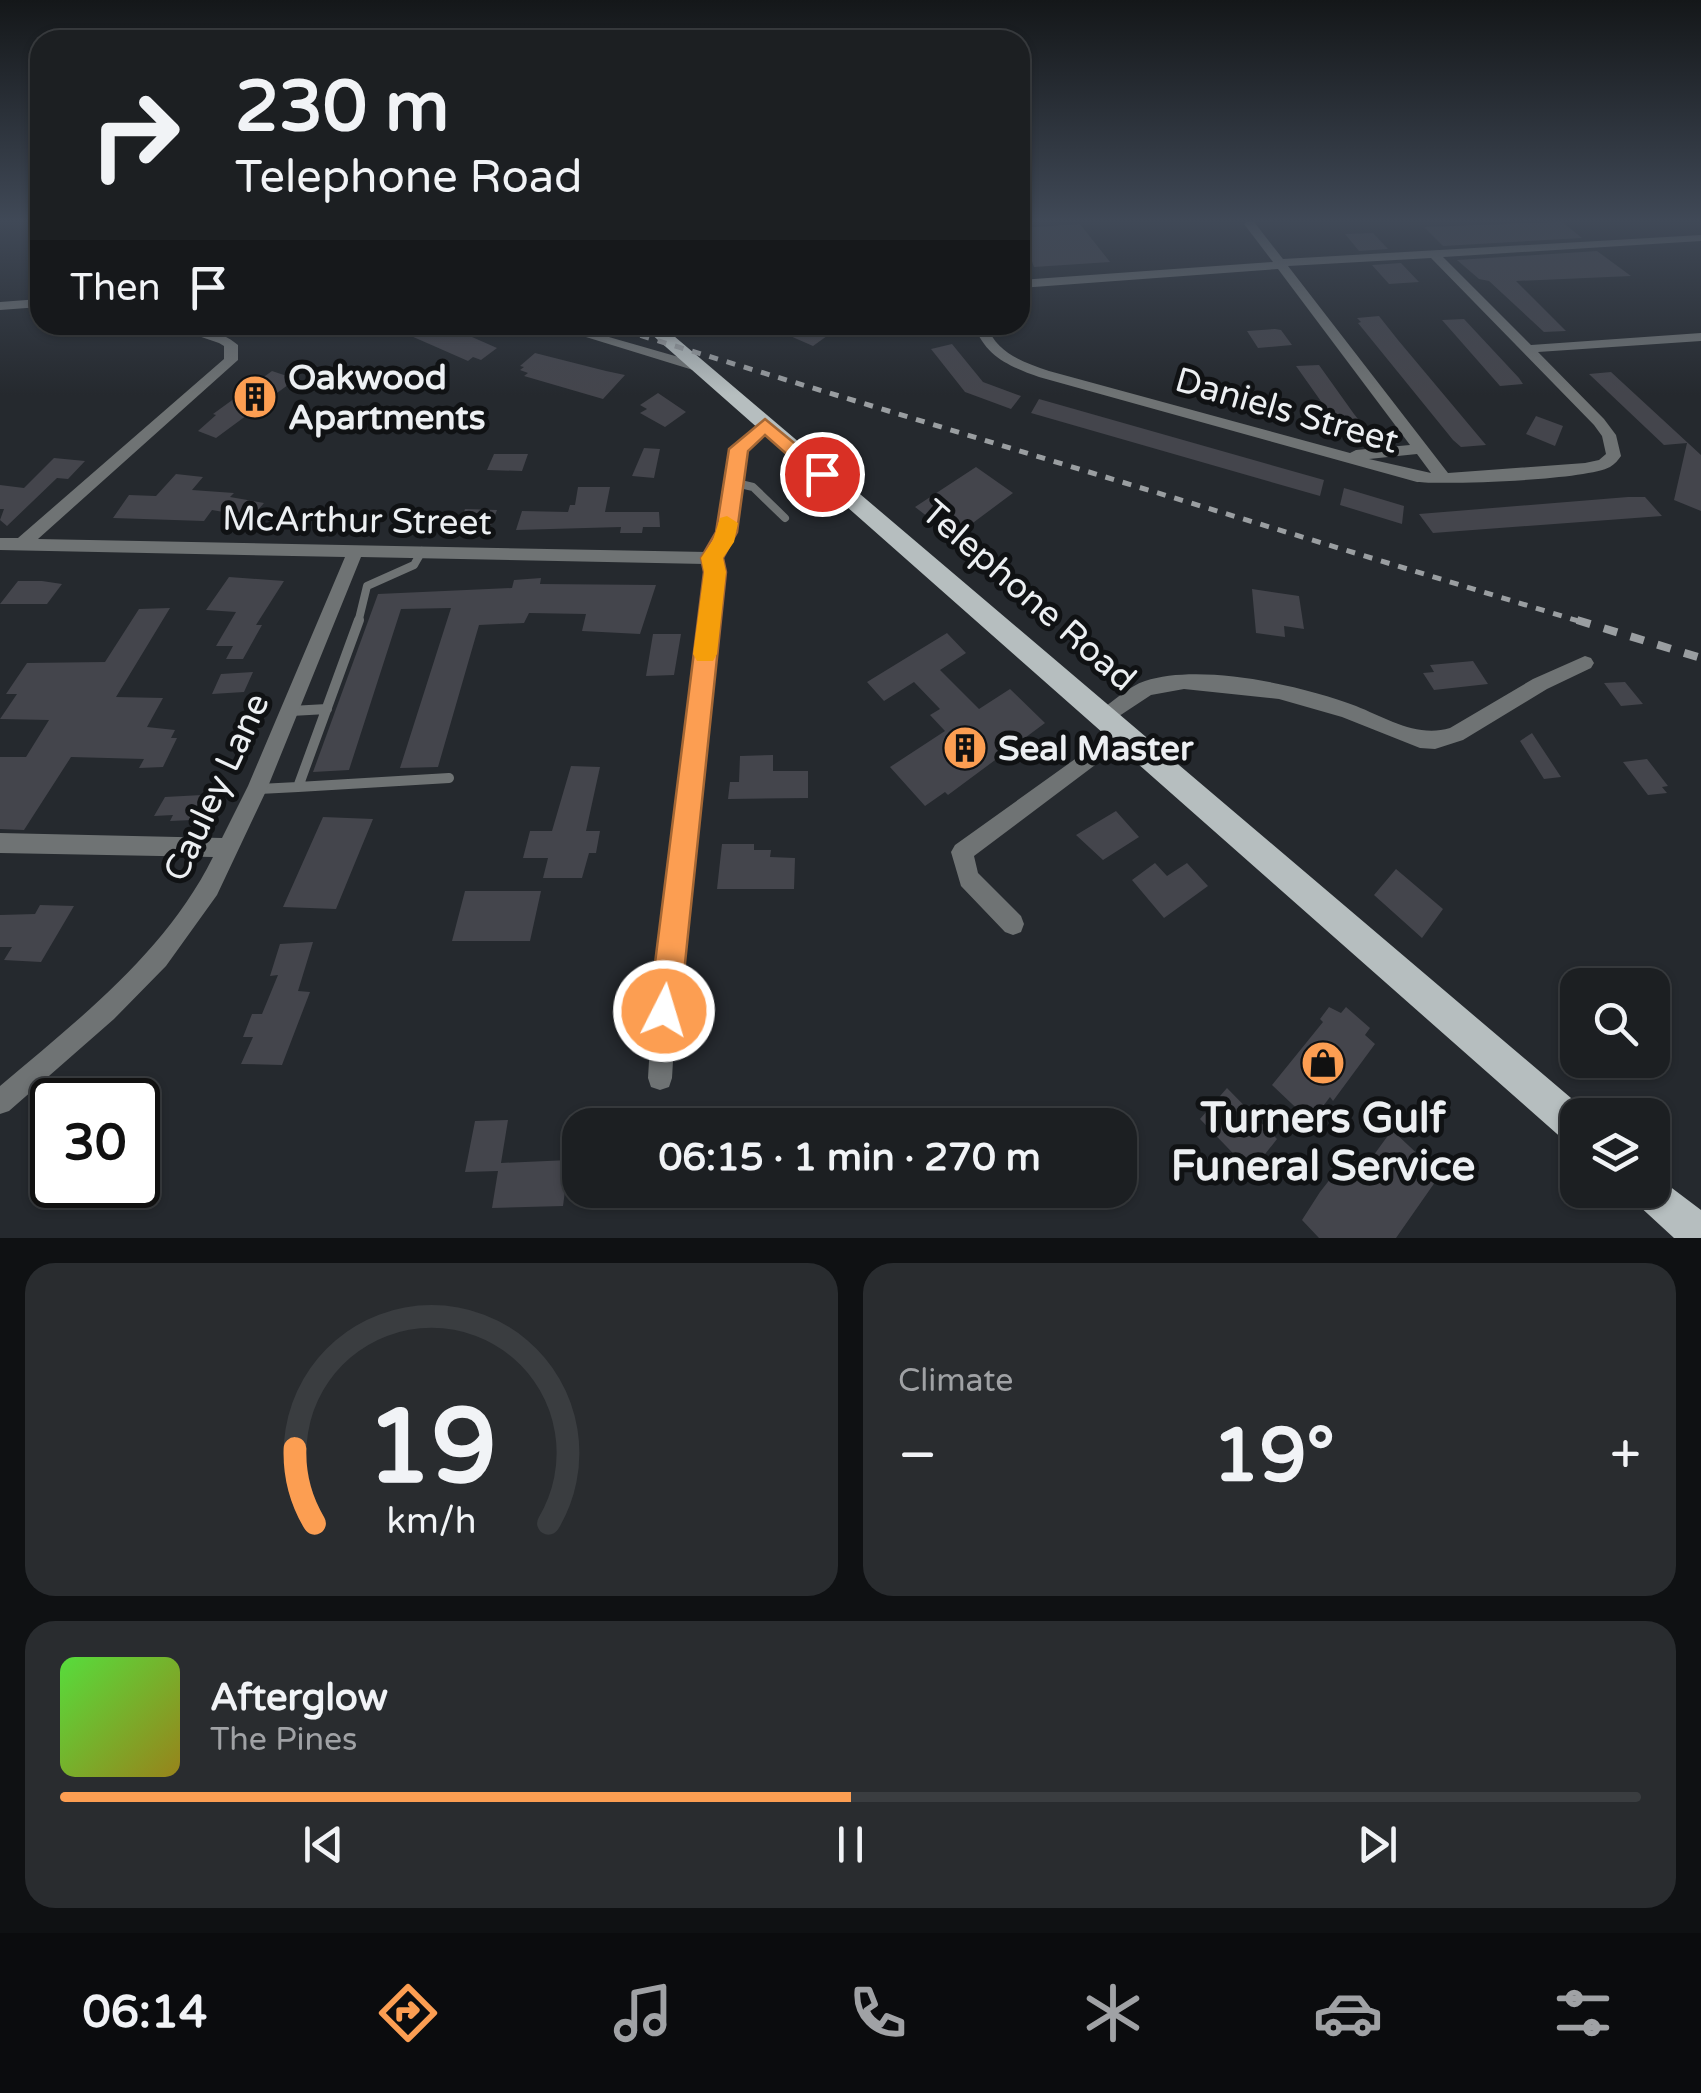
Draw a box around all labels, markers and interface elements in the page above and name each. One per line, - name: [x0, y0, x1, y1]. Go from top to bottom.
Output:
- text: 230 m: [235, 66, 449, 150]
- icon: right: [70, 70, 200, 200]
- text: Telephone Road: [235, 151, 583, 205]
- icon: arrive: [181, 260, 236, 315]
- text: Then: [70, 265, 161, 311]
- place label: Oakwood Apartments: [288, 357, 485, 439]
- street label: Daniels Street: [1170, 359, 1403, 463]
- building icon: Oakwood Apartments: [232, 374, 278, 420]
- pin: [780, 432, 865, 517]
- icon: arrive: [795, 447, 850, 502]
- street label: Telephone Road: [913, 491, 1144, 700]
- street label: McArthur Street: [222, 498, 492, 544]
- street label: Cauley Lane: [155, 687, 279, 888]
- building icon: Seal Master: [942, 725, 988, 771]
- place label: Seal Master: [998, 728, 1194, 770]
- position arrow: [612, 959, 716, 1063]
- map controls: [1560, 968, 1670, 1208]
- button: search: [1560, 968, 1670, 1078]
- shop icon: Turners Gulf Funeral Service: [1300, 1040, 1346, 1086]
- speed limit sign: 30: [30, 1078, 160, 1208]
- place label: Turners Gulf Funeral Service: [1171, 1093, 1475, 1192]
- button: layers: [1560, 1098, 1670, 1208]
- text: 06:15 · 1 min · 270 m: [658, 1135, 1041, 1181]
- text: Climate: [898, 1362, 1013, 1400]
- text: 19: [366, 1386, 497, 1511]
- text: 19°: [1212, 1411, 1335, 1501]
- text: −: [898, 1423, 937, 1489]
- text: +: [1610, 1423, 1641, 1489]
- text: km/h: [387, 1500, 476, 1543]
- text: Afterglow: [210, 1675, 388, 1721]
- text: The Pines: [210, 1721, 357, 1759]
- icon: previous: [296, 1817, 351, 1872]
- icon: pause: [823, 1817, 878, 1872]
- icon: next: [1350, 1817, 1405, 1872]
- icon: directions: [373, 1978, 443, 2048]
- icon: music: [608, 1978, 678, 2048]
- icon: phone: [843, 1978, 913, 2048]
- icon: climate: [1078, 1978, 1148, 2048]
- icon: car: [1313, 1978, 1383, 2048]
- icon: filters: [1548, 1978, 1618, 2048]
- text: 06:14: [83, 1986, 207, 2040]

